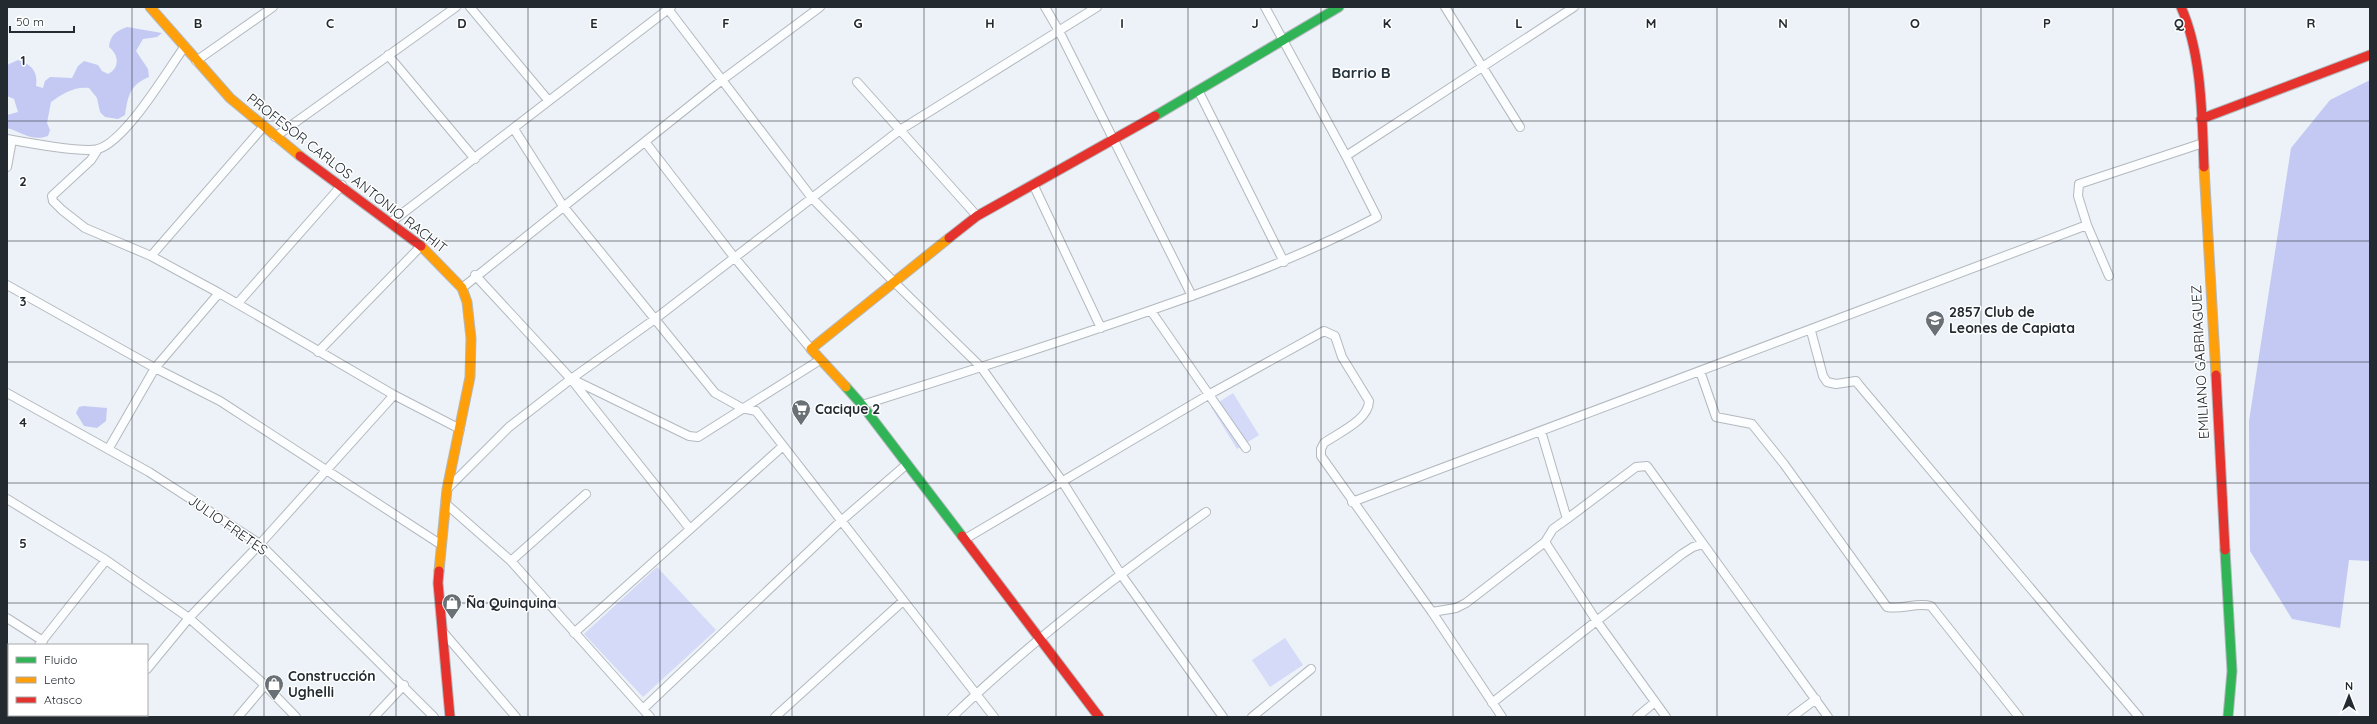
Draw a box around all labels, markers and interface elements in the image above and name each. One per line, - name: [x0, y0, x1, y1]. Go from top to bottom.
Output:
- scale bar: [10, 8, 74, 34]
- text: 50 m: [16, 14, 44, 29]
- text: B: [194, 15, 202, 31]
- text: C: [326, 15, 334, 31]
- text: D: [457, 15, 467, 31]
- text: E: [590, 15, 598, 31]
- text: F: [722, 15, 730, 31]
- text: G: [853, 15, 863, 31]
- text: H: [985, 15, 995, 31]
- text: I: [1120, 15, 1124, 31]
- text: J: [1251, 15, 1259, 31]
- text: K: [1383, 15, 1392, 31]
- text: L: [1515, 15, 1523, 31]
- text: M: [1646, 15, 1656, 31]
- text: N: [1778, 15, 1788, 31]
- text: O: [1910, 15, 1920, 31]
- text: P: [2043, 15, 2051, 31]
- text: Q: [2174, 15, 2185, 31]
- text: R: [2307, 15, 2316, 31]
- text: 1: [20, 52, 26, 68]
- district label: Barrio B: [1331, 63, 1391, 82]
- street label: PROFESOR CARLOS ANTONIO RACHIT: [243, 89, 451, 257]
- text: 2: [19, 173, 27, 189]
- street label: EMILIANO GABRIAGUEZ: [2187, 285, 2213, 439]
- text: 3: [20, 293, 27, 309]
- place label: 2857 Club de Leones de Capiata: [1949, 303, 2075, 337]
- school or university icon: 2857 Club de Leones de Capiata: [1924, 309, 1946, 337]
- supermarket icon: Cacique 2: [790, 398, 812, 426]
- place label: Cacique 2: [815, 400, 880, 418]
- text: 4: [19, 414, 27, 430]
- street label: JULIO FRETES: [185, 491, 271, 559]
- text: 5: [19, 535, 27, 551]
- shop icon: Ña Quinquina: [441, 592, 463, 620]
- place label: Ña Quinquina: [466, 594, 557, 612]
- legend: [8, 644, 148, 716]
- text: Fluido: [44, 652, 77, 667]
- place label: Construcción Ughelli: [288, 667, 376, 701]
- text: Lento: [44, 672, 75, 687]
- shop icon: Construcción Ughelli: [263, 673, 285, 701]
- north arrow: [2329, 676, 2369, 716]
- text: N: [2345, 679, 2353, 693]
- text: Atasco: [44, 692, 82, 707]

